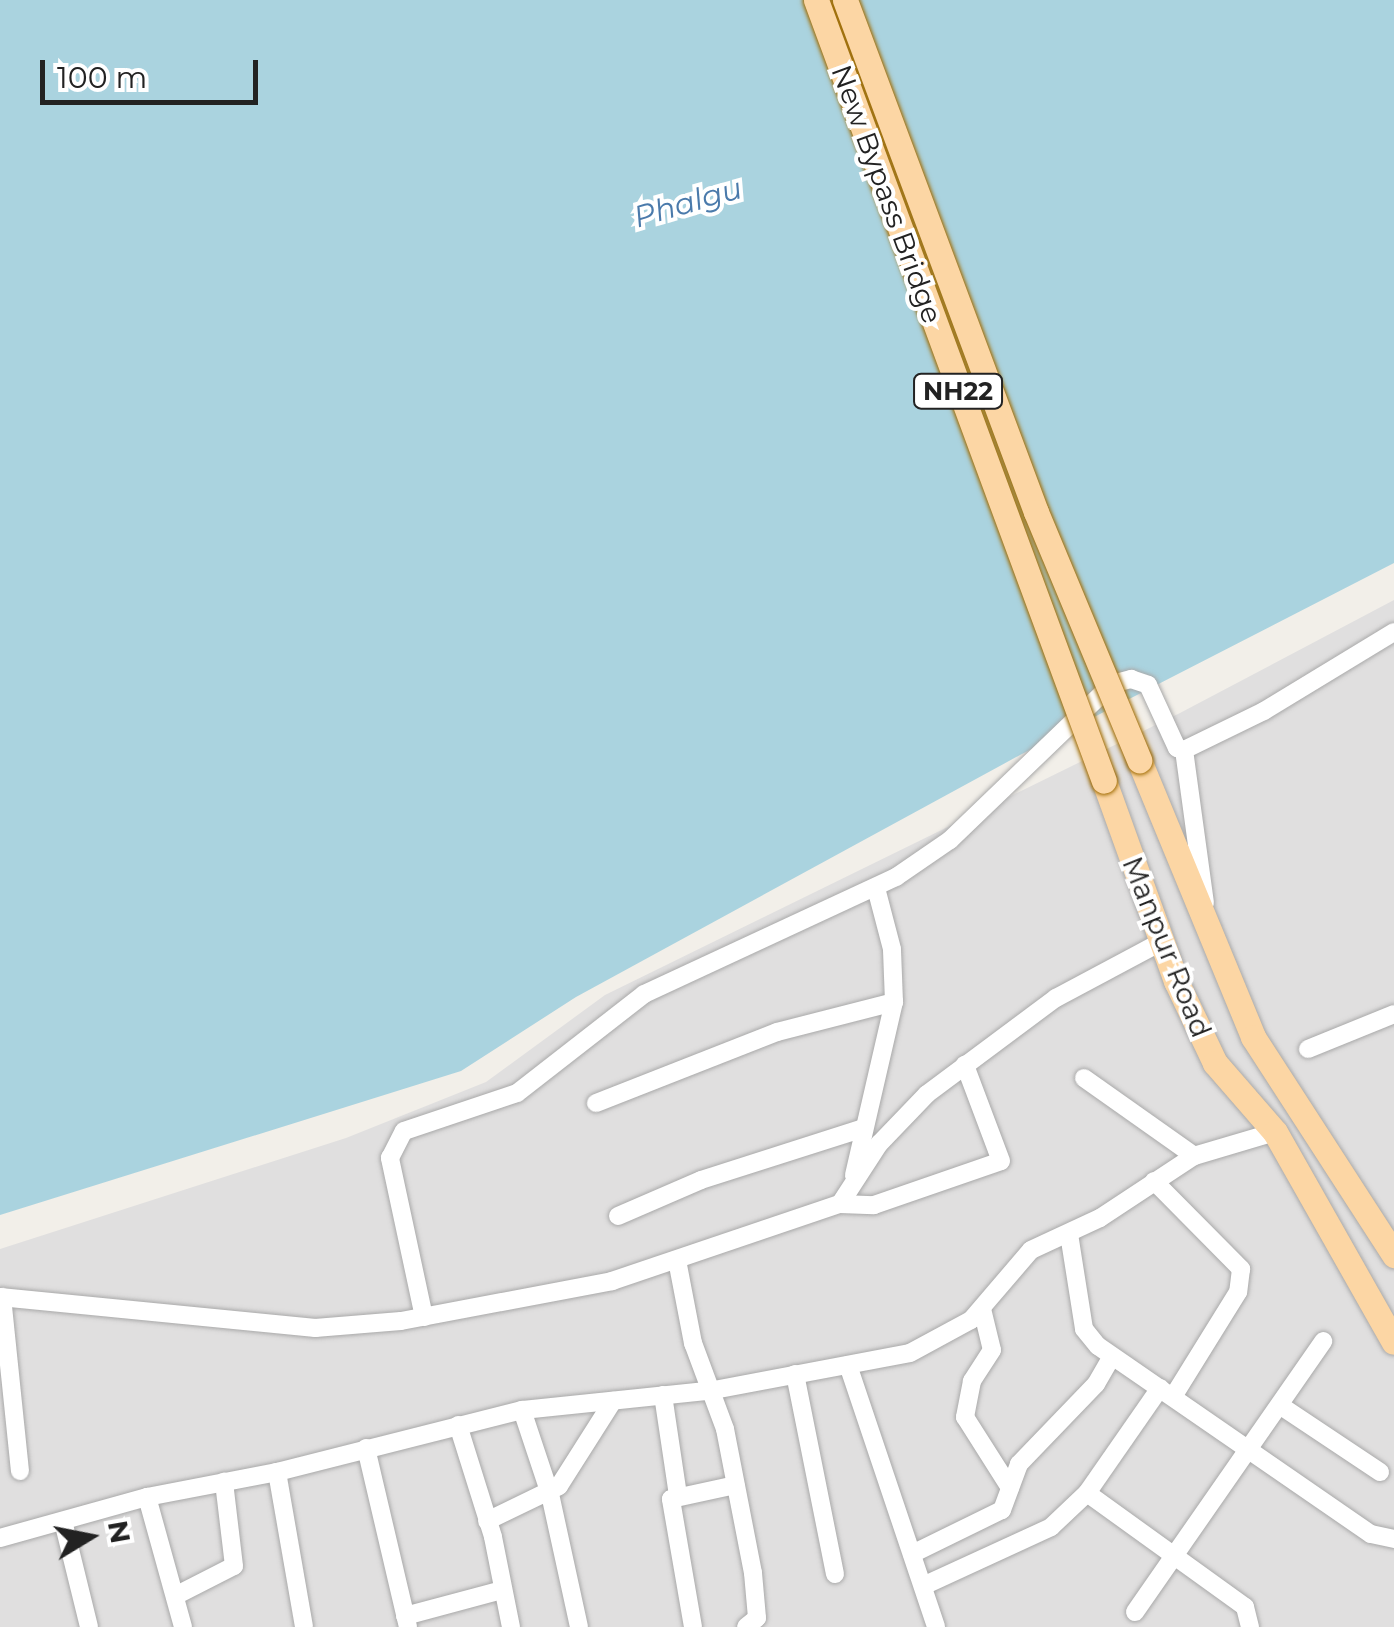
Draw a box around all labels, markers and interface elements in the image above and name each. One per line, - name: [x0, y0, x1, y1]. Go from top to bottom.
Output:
- scale bar: [45, 40, 262, 102]
- text: 100 m: [57, 59, 147, 96]
- street label: New Bypass Bridge: [825, 60, 949, 328]
- water label: Phalgu: [630, 170, 746, 236]
- road number: NH22: [913, 371, 1003, 411]
- street label: Manpur Road: [1116, 852, 1218, 1042]
- north arrow: [40, 1487, 140, 1587]
- text: N: [101, 1518, 138, 1546]

